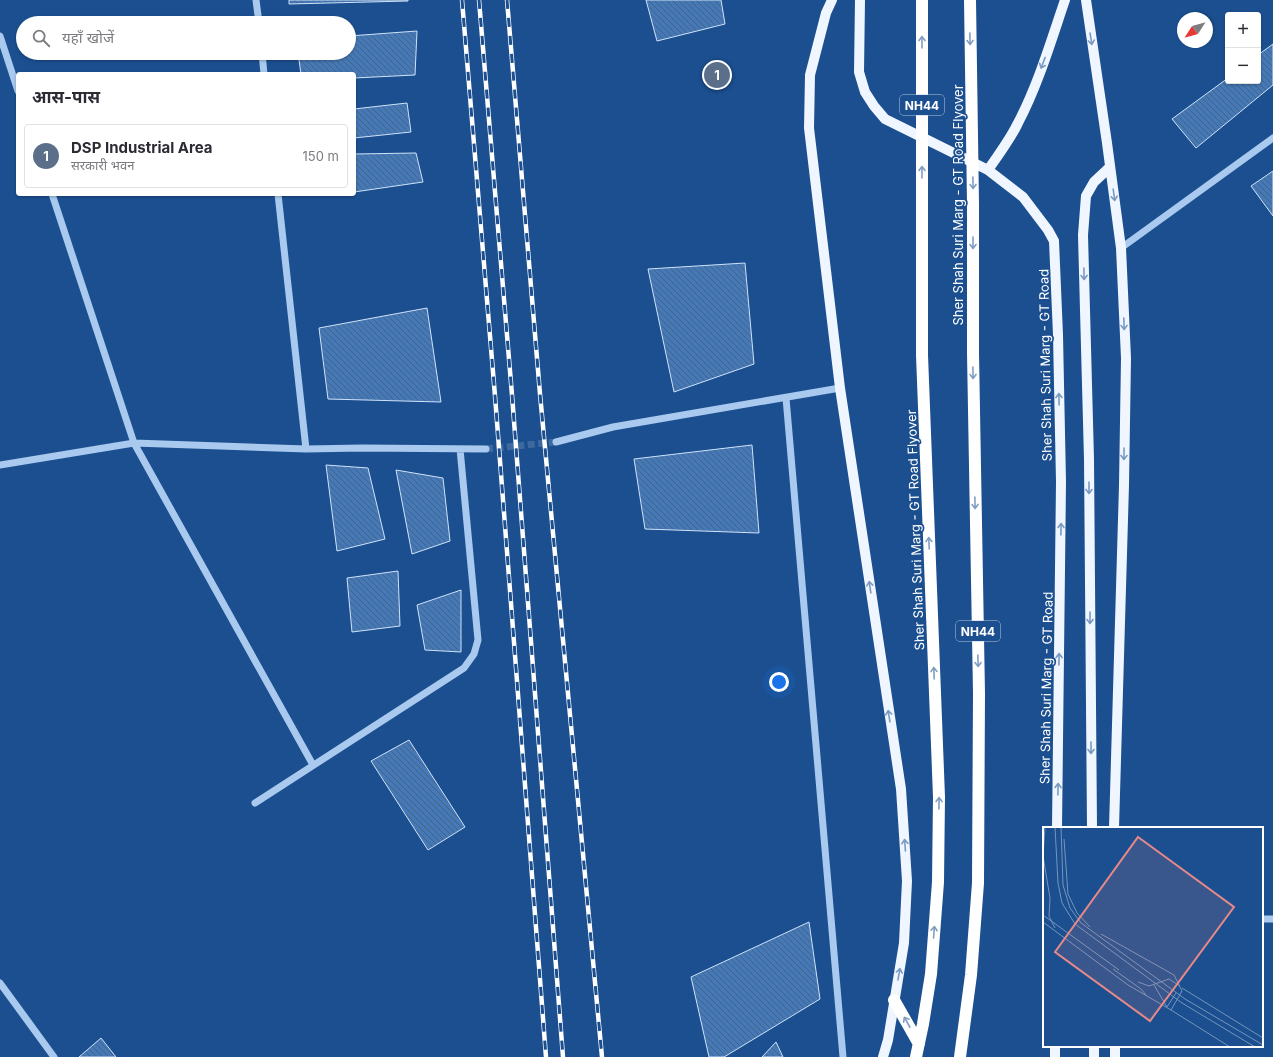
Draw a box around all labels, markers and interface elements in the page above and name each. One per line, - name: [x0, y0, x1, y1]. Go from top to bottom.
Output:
- north arrow: [1177, 12, 1213, 48]
- map controls: [1225, 12, 1261, 84]
- button: +: [1225, 12, 1261, 48]
- search box: [16, 16, 356, 60]
- icon: search: [30, 27, 52, 49]
- text: यहाँ खोजें: [62, 28, 114, 47]
- one-way arrow: [967, 32, 974, 45]
- one-way arrow: [1087, 32, 1095, 45]
- one-way arrow: [918, 36, 926, 49]
- button: −: [1225, 48, 1261, 84]
- one-way arrow: [1038, 57, 1046, 69]
- pin: 1: [704, 60, 730, 90]
- street label: Sher Shah Suri Marg - GT Road Flyover: [950, 84, 966, 326]
- text: आस-पास: [32, 87, 100, 107]
- road number: NH44: [900, 95, 944, 115]
- text: DSP Industrial Area: [71, 138, 213, 157]
- text: 1: [43, 148, 49, 164]
- text: 150 m: [303, 148, 339, 164]
- text: सरकारी भवन: [71, 157, 134, 173]
- one-way arrow: [918, 166, 926, 179]
- one-way arrow: [969, 176, 977, 189]
- one-way arrow: [1110, 188, 1118, 201]
- one-way arrow: [969, 236, 977, 249]
- one-way arrow: [1080, 267, 1088, 280]
- street label: Sher Shah Suri Marg - GT Road: [1035, 269, 1055, 461]
- one-way arrow: [1121, 317, 1128, 330]
- one-way arrow: [969, 366, 977, 379]
- one-way arrow: [1055, 393, 1063, 406]
- street label: Sher Shah Suri Marg - GT Road Flyover: [903, 409, 927, 651]
- one-way arrow: [1120, 447, 1128, 460]
- one-way arrow: [1085, 481, 1093, 494]
- one-way arrow: [971, 496, 979, 509]
- one-way arrow: [1057, 523, 1064, 536]
- one-way arrow: [926, 537, 933, 550]
- one-way arrow: [866, 581, 874, 594]
- street label: Sher Shah Suri Marg - GT Road: [1036, 592, 1056, 784]
- one-way arrow: [1086, 611, 1094, 624]
- road number: NH44: [956, 621, 1000, 641]
- one-way arrow: [1055, 653, 1063, 666]
- one-way arrow: [974, 654, 982, 667]
- one-way arrow: [931, 667, 938, 680]
- your location: [769, 672, 789, 692]
- one-way arrow: [885, 710, 893, 723]
- one-way arrow: [1087, 741, 1095, 754]
- one-way arrow: [1054, 783, 1062, 796]
- one-way arrow: [935, 796, 943, 809]
- inset map: [1043, 827, 1263, 1047]
- one-way arrow: [901, 839, 908, 852]
- one-way arrow: [930, 926, 937, 939]
- one-way arrow: [895, 968, 903, 981]
- one-way arrow: [902, 1016, 910, 1028]

